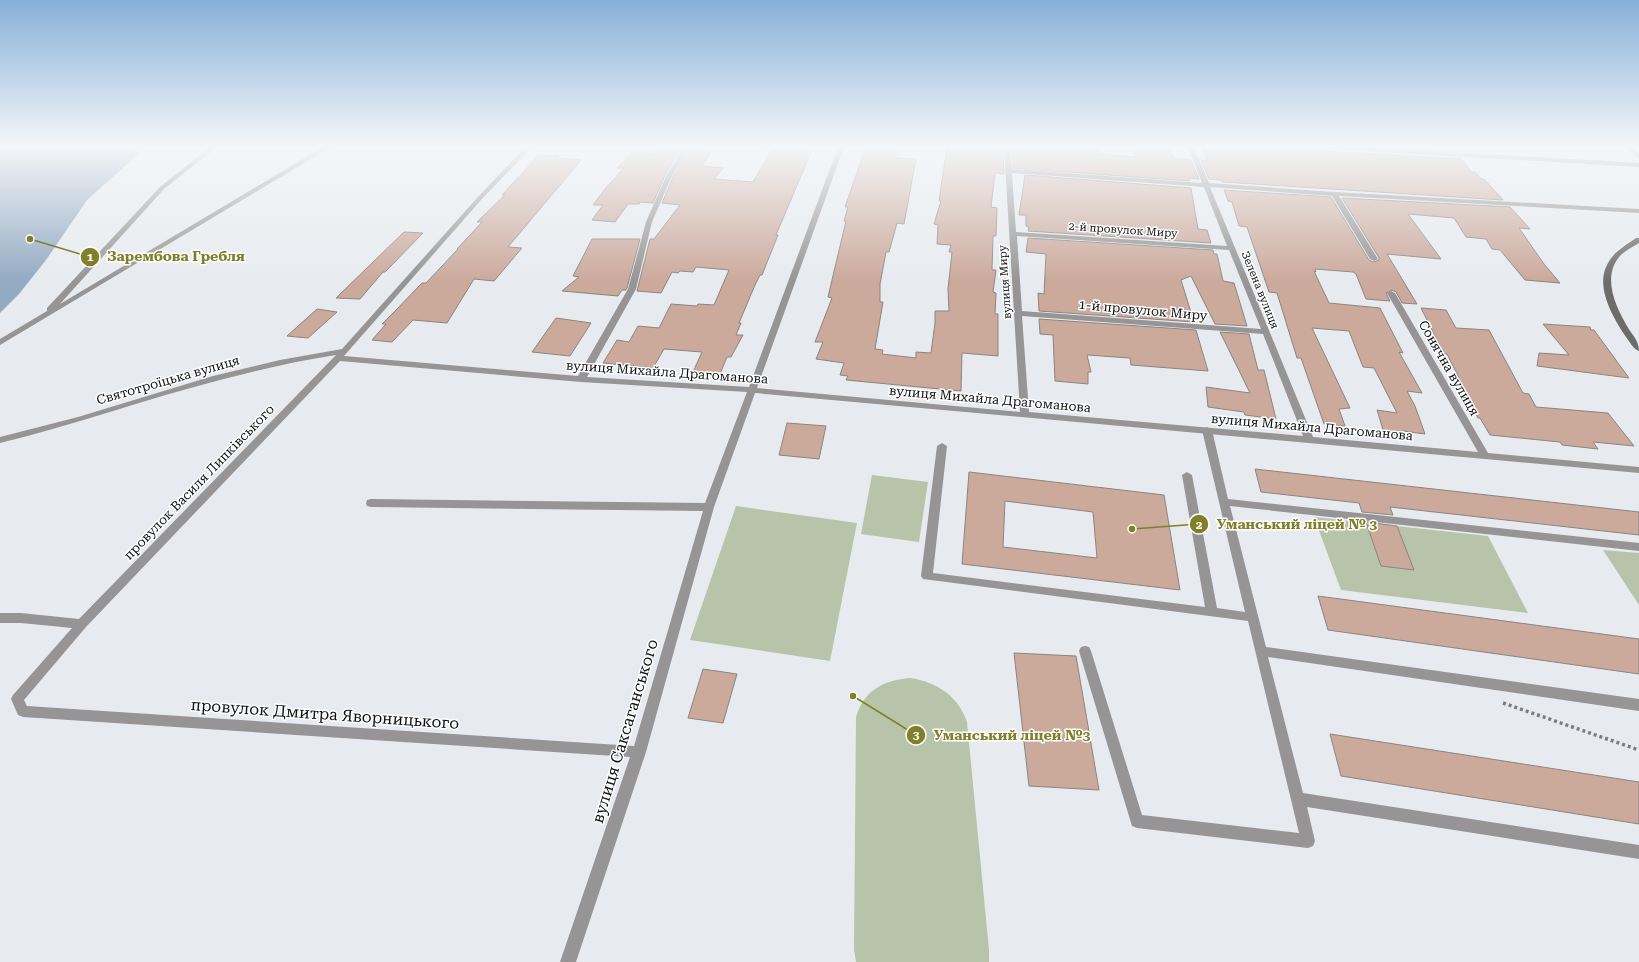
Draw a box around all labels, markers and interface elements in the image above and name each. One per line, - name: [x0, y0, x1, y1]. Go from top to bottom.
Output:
- street label: 2-й провулок Миру: [1068, 220, 1179, 240]
- callout: Зарембова Гребля: [80, 244, 253, 270]
- street label: вулиця Миру: [996, 244, 1014, 319]
- text: Зарембова Гребля: [107, 248, 245, 264]
- street label: Зелена вулиця: [1239, 249, 1281, 331]
- text: 1: [87, 250, 94, 264]
- street label: 1-й провулок Миру: [1078, 297, 1208, 323]
- street label: Сонячна вулиця: [1416, 318, 1482, 418]
- street label: Святотроїцька вулиця: [95, 352, 241, 408]
- street label: вулиця Михайла Драгоманова: [566, 357, 768, 387]
- street label: вулиця Михайла Драгоманова: [889, 383, 1091, 415]
- street label: провулок Василя Липківського: [121, 401, 277, 563]
- street label: вулиця Михайла Драгоманова: [1211, 411, 1413, 443]
- callout: Уманський ліцей № 3: [1189, 511, 1385, 537]
- text: Уманський ліцей № 3: [1217, 516, 1377, 532]
- text: 2: [1196, 518, 1203, 532]
- street label: вулиця Саксаганського: [588, 637, 662, 825]
- street label: провулок Дмитра Яворницького: [190, 695, 460, 733]
- callout: Уманський ліцей №3: [906, 722, 1098, 748]
- text: Уманський ліцей №3: [934, 727, 1091, 743]
- text: 3: [913, 728, 920, 742]

